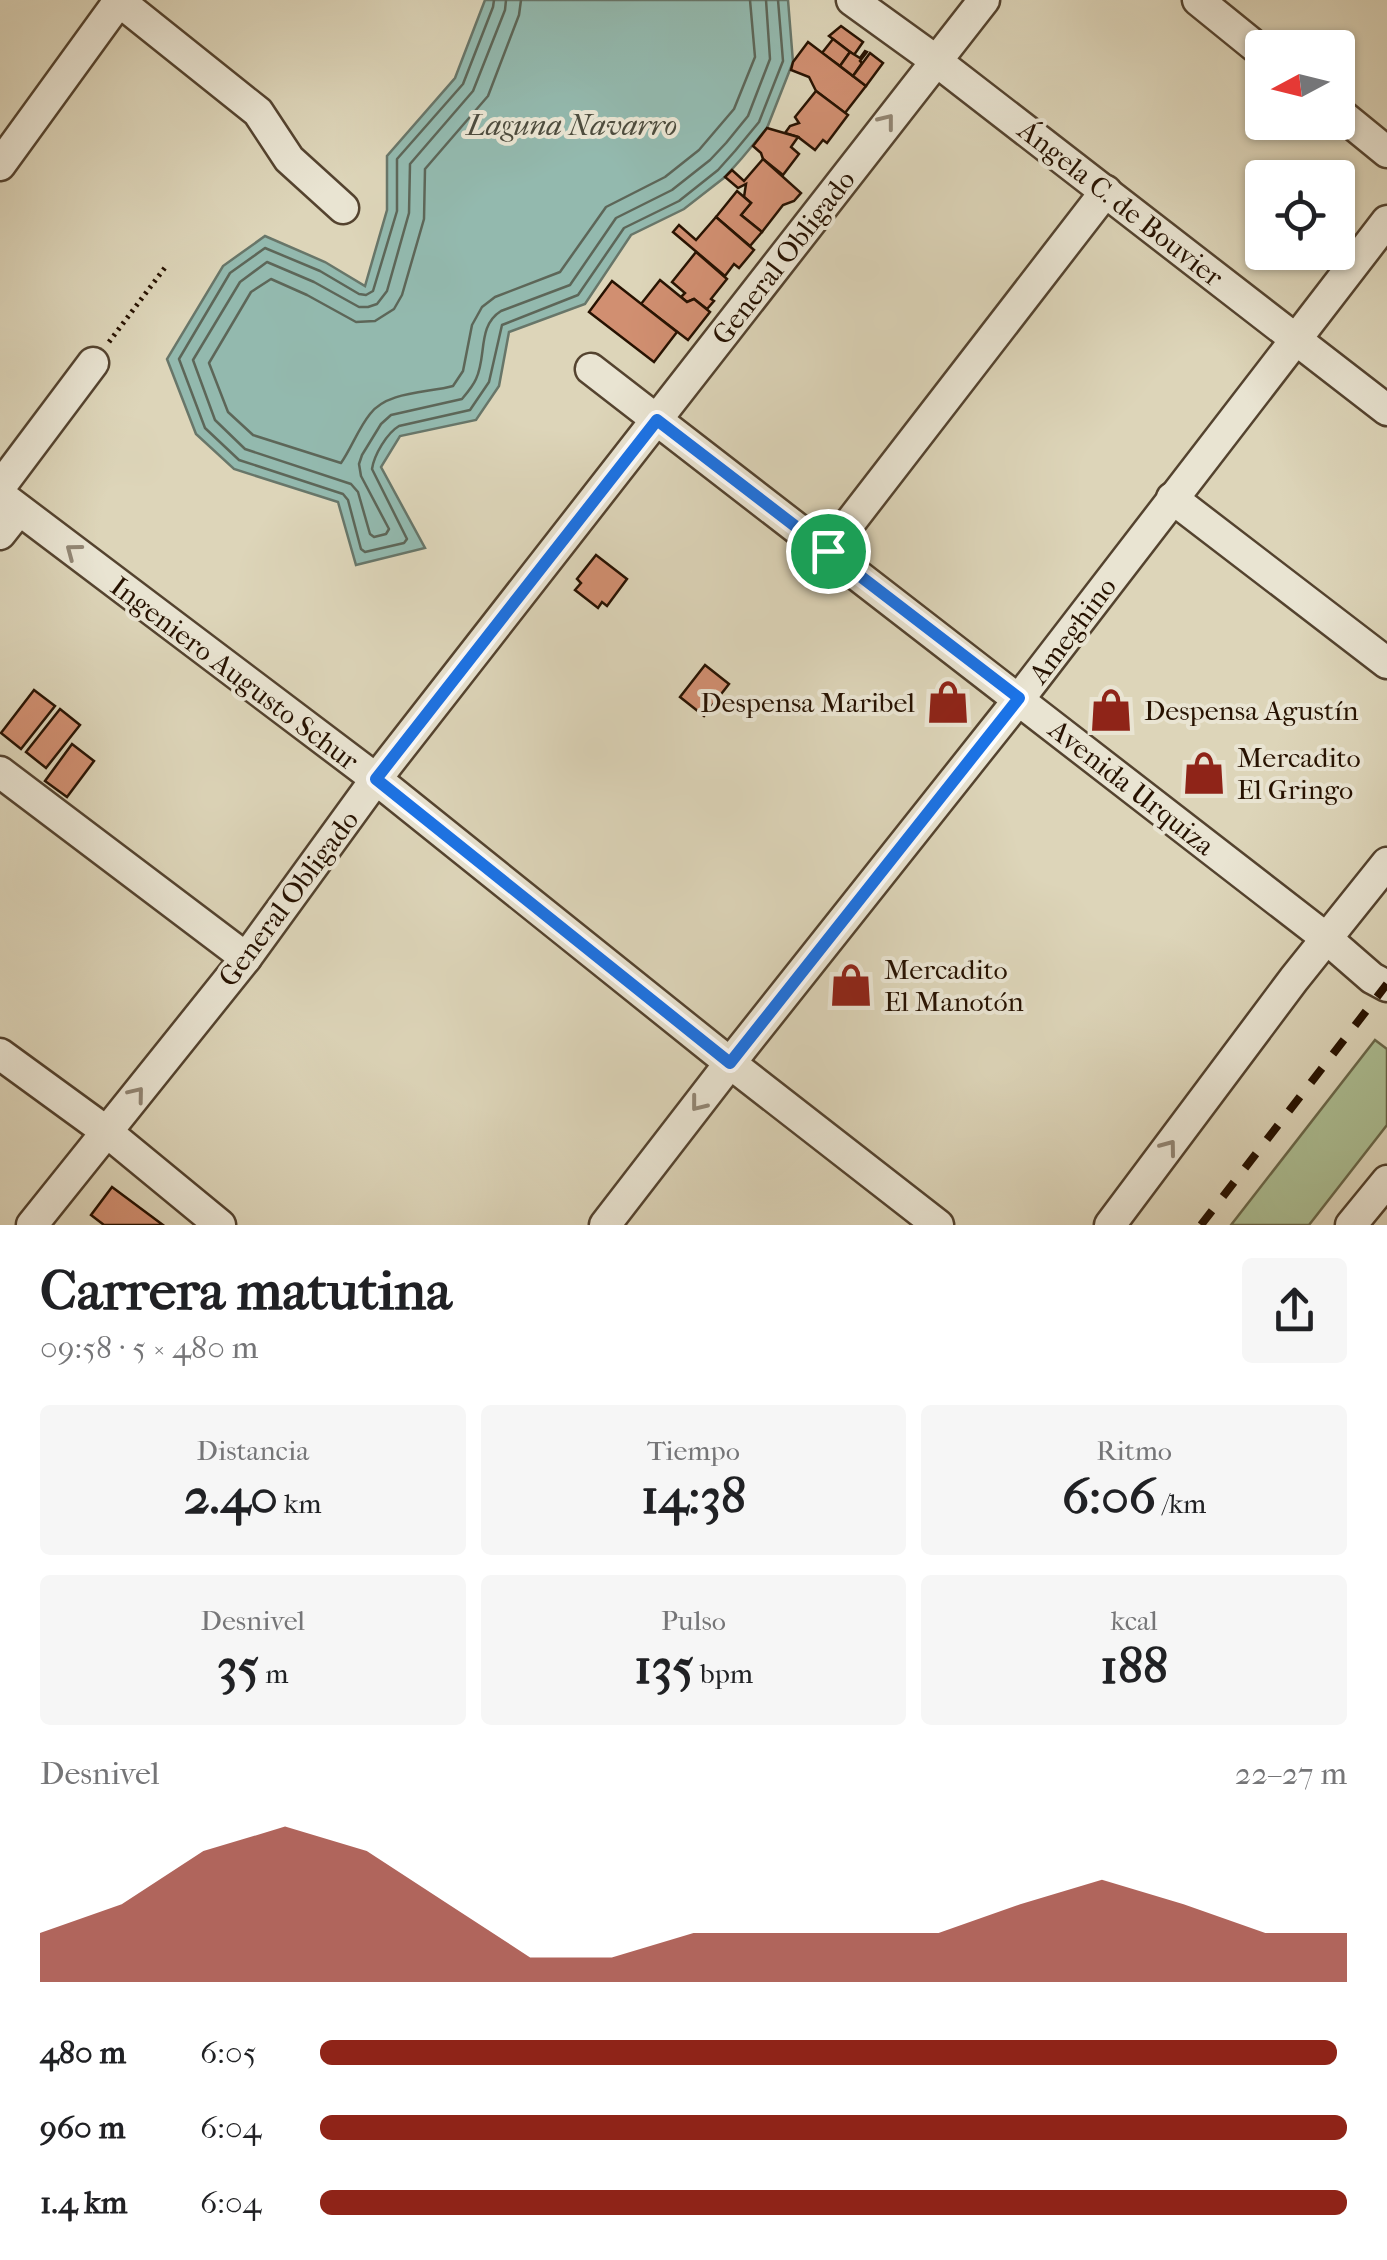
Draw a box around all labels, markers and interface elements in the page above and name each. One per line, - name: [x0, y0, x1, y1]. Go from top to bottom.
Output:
- north arrow: [1245, 30, 1355, 140]
- map controls: [1245, 30, 1355, 270]
- water label: Laguna Navarro: [465, 108, 677, 143]
- street label: Ángela C. de Bouvier: [1011, 113, 1230, 294]
- one-way arrow: [876, 114, 893, 132]
- button: locate: [1245, 160, 1355, 270]
- street label: General Obligado: [705, 164, 862, 351]
- pin: [786, 509, 871, 594]
- icon: arrive: [801, 524, 856, 579]
- one-way arrow: [66, 546, 84, 563]
- street label: Ingeniero Augusto Schur: [104, 570, 365, 777]
- street label: Ameghino: [1021, 571, 1123, 691]
- shop icon: Despensa Maribel: [924, 678, 972, 726]
- place label: Despensa Maribel: [700, 686, 915, 719]
- shop icon: Despensa Agustín: [1087, 686, 1135, 734]
- place label: Despensa Agustín: [1144, 694, 1358, 727]
- street label: Avenida Urquiza: [1042, 712, 1222, 863]
- place label: Mercadito El Gringo: [1237, 741, 1361, 806]
- shop icon: Mercadito El Gringo: [1180, 749, 1228, 797]
- street label: General Obligado: [211, 804, 365, 993]
- place label: Mercadito El Manotón: [884, 953, 1024, 1018]
- shop icon: Mercadito El Manotón: [827, 961, 875, 1009]
- one-way arrow: [125, 1088, 143, 1106]
- one-way arrow: [692, 1093, 709, 1111]
- one-way arrow: [1157, 1140, 1174, 1158]
- button: share: [1242, 1258, 1347, 1363]
- text: Carrera matutina: [40, 1259, 452, 1323]
- text: 09:58 · 5 × 480 m: [40, 1329, 258, 1366]
- text: Distancia: [197, 1434, 309, 1467]
- text: Tiempo: [647, 1434, 740, 1467]
- text: Ritmo: [1096, 1434, 1172, 1467]
- text: 2.40: [184, 1467, 278, 1526]
- text: 14:38: [641, 1467, 746, 1526]
- text: 6:06: [1062, 1467, 1156, 1526]
- text: km: [278, 1487, 322, 1520]
- text: /km: [1156, 1487, 1206, 1520]
- text: Desnivel: [201, 1604, 305, 1637]
- text: Pulso: [661, 1604, 726, 1637]
- text: kcal: [1111, 1604, 1158, 1637]
- text: 35: [217, 1637, 259, 1696]
- text: 135: [634, 1637, 694, 1696]
- text: 188: [1100, 1637, 1168, 1696]
- text: m: [259, 1657, 289, 1690]
- text: bpm: [694, 1657, 753, 1690]
- text: Desnivel: [40, 1755, 160, 1792]
- text: 22–27 m: [1235, 1755, 1347, 1792]
- text: 480 m: [40, 2034, 126, 2071]
- text: 6:05: [200, 2034, 257, 2071]
- text: 960 m: [40, 2109, 125, 2146]
- text: 6:04: [200, 2109, 261, 2146]
- text: 1.4 km: [40, 2184, 127, 2221]
- text: 6:04: [200, 2184, 261, 2221]

